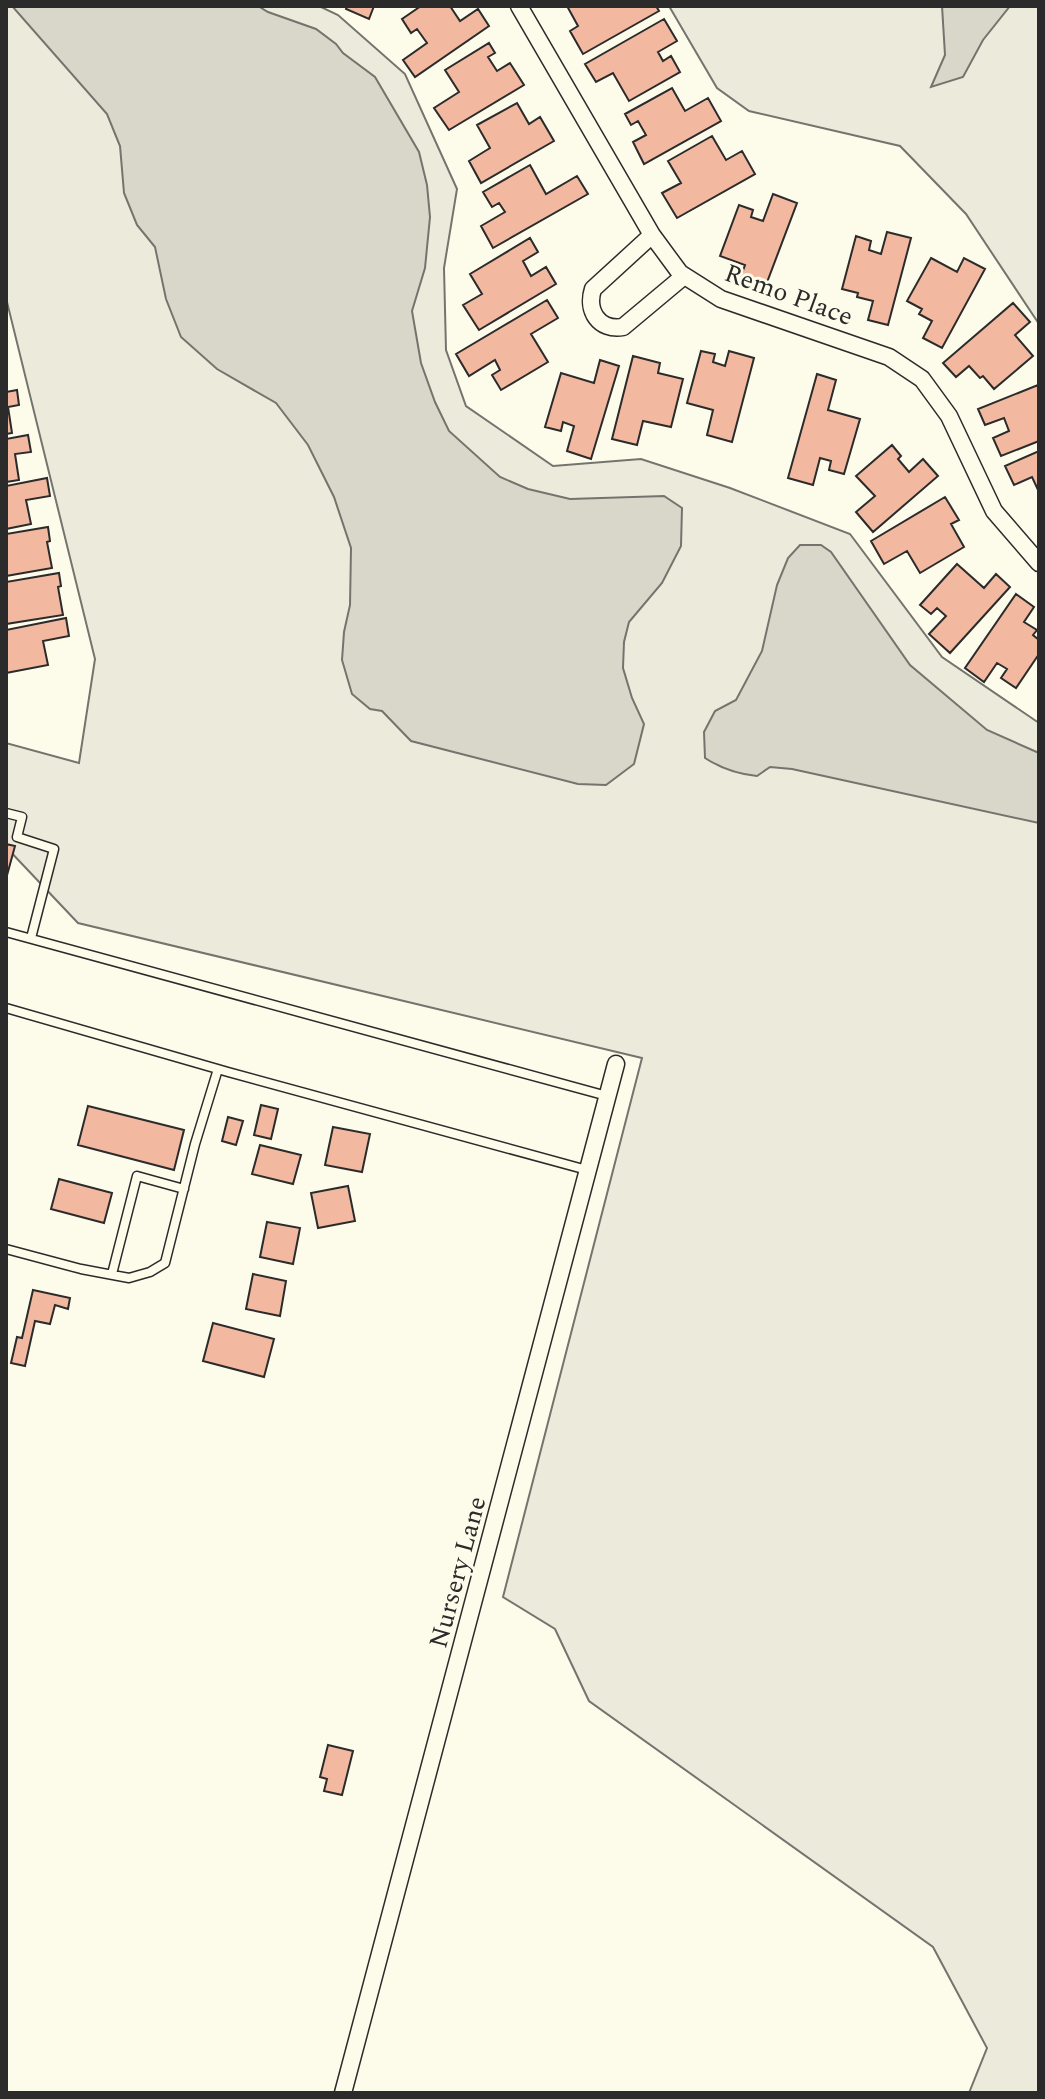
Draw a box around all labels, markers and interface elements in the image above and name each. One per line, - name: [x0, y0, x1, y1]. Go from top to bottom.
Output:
- street label: Remo Place: [719, 253, 859, 337]
- street label: Nursery Lane: [419, 1492, 497, 1653]

